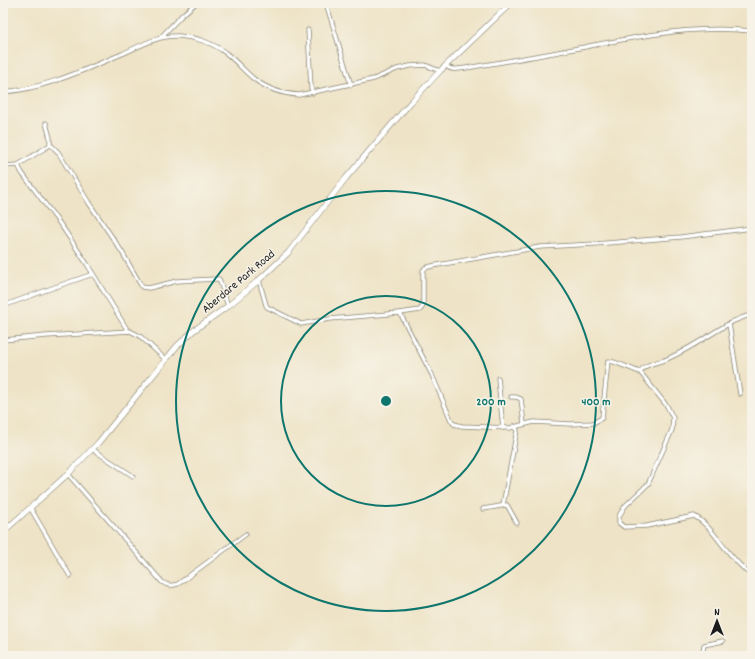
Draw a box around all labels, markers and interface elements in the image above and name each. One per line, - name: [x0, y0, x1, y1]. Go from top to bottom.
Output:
- street label: Aberdare Park Road: [199, 246, 279, 318]
- centre of rings: [379, 394, 393, 408]
- text: 200 m: [476, 394, 506, 411]
- text: 400 m: [581, 394, 611, 411]
- north arrow: [697, 601, 737, 641]
- text: N: [714, 605, 720, 621]

